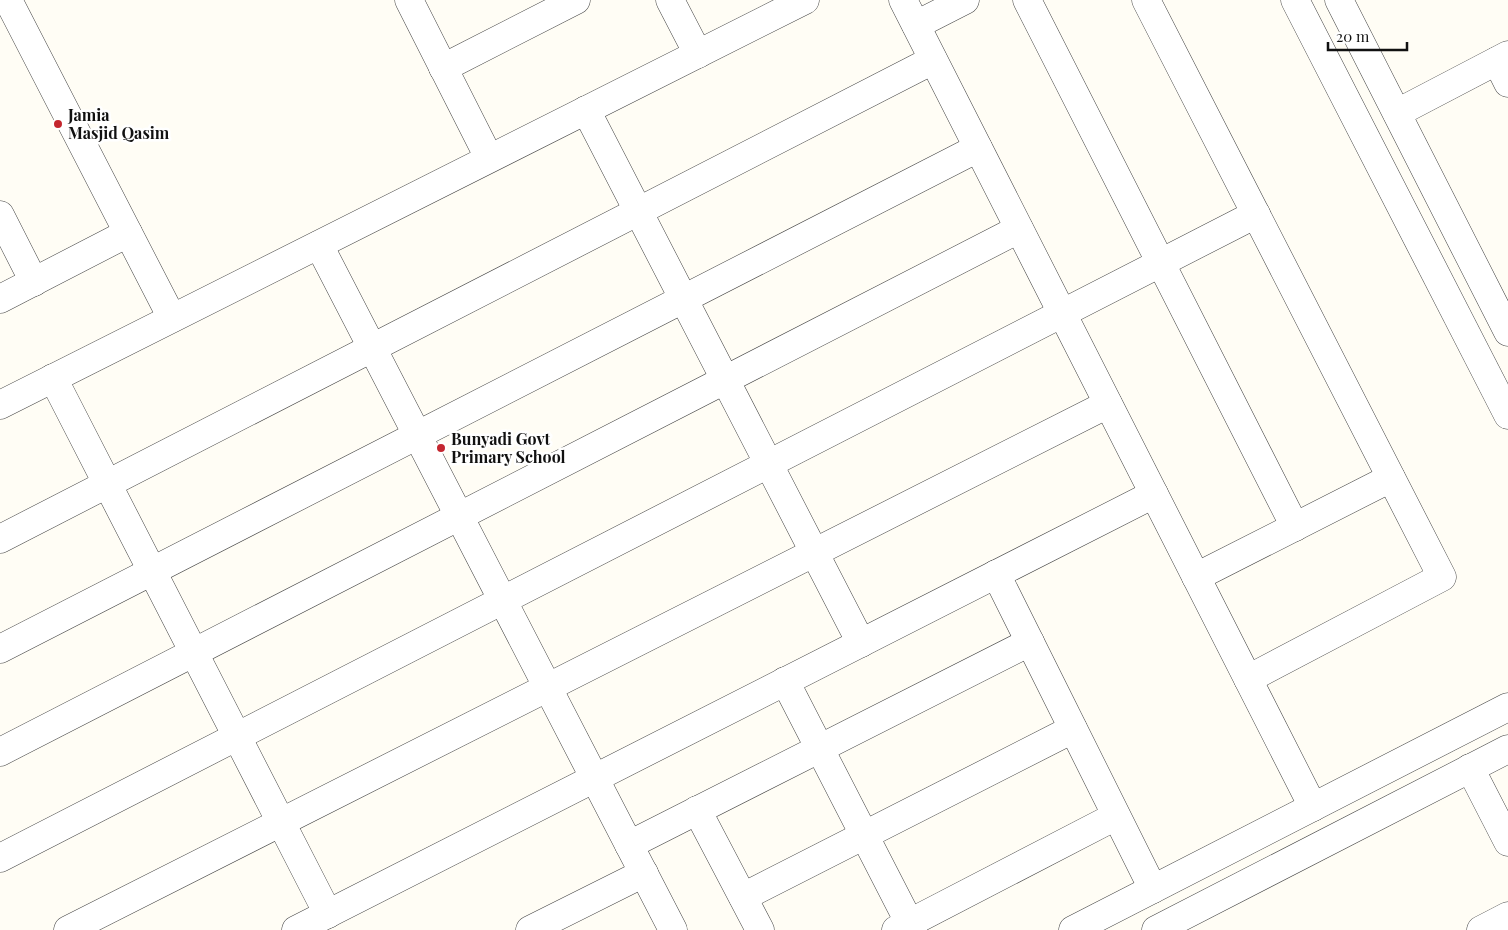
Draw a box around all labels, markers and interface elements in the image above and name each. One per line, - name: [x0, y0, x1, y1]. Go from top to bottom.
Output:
- scale bar: [1328, 20, 1407, 52]
- text: 20 m: [1336, 26, 1370, 46]
- place label: Jamia Masjid Qasim: [67, 104, 170, 143]
- marker: Jamia Masjid Qasim: [52, 118, 64, 130]
- place label: Bunyadi Govt Primary School: [451, 428, 566, 467]
- marker: Bunyadi Govt Primary School: [435, 442, 447, 454]

